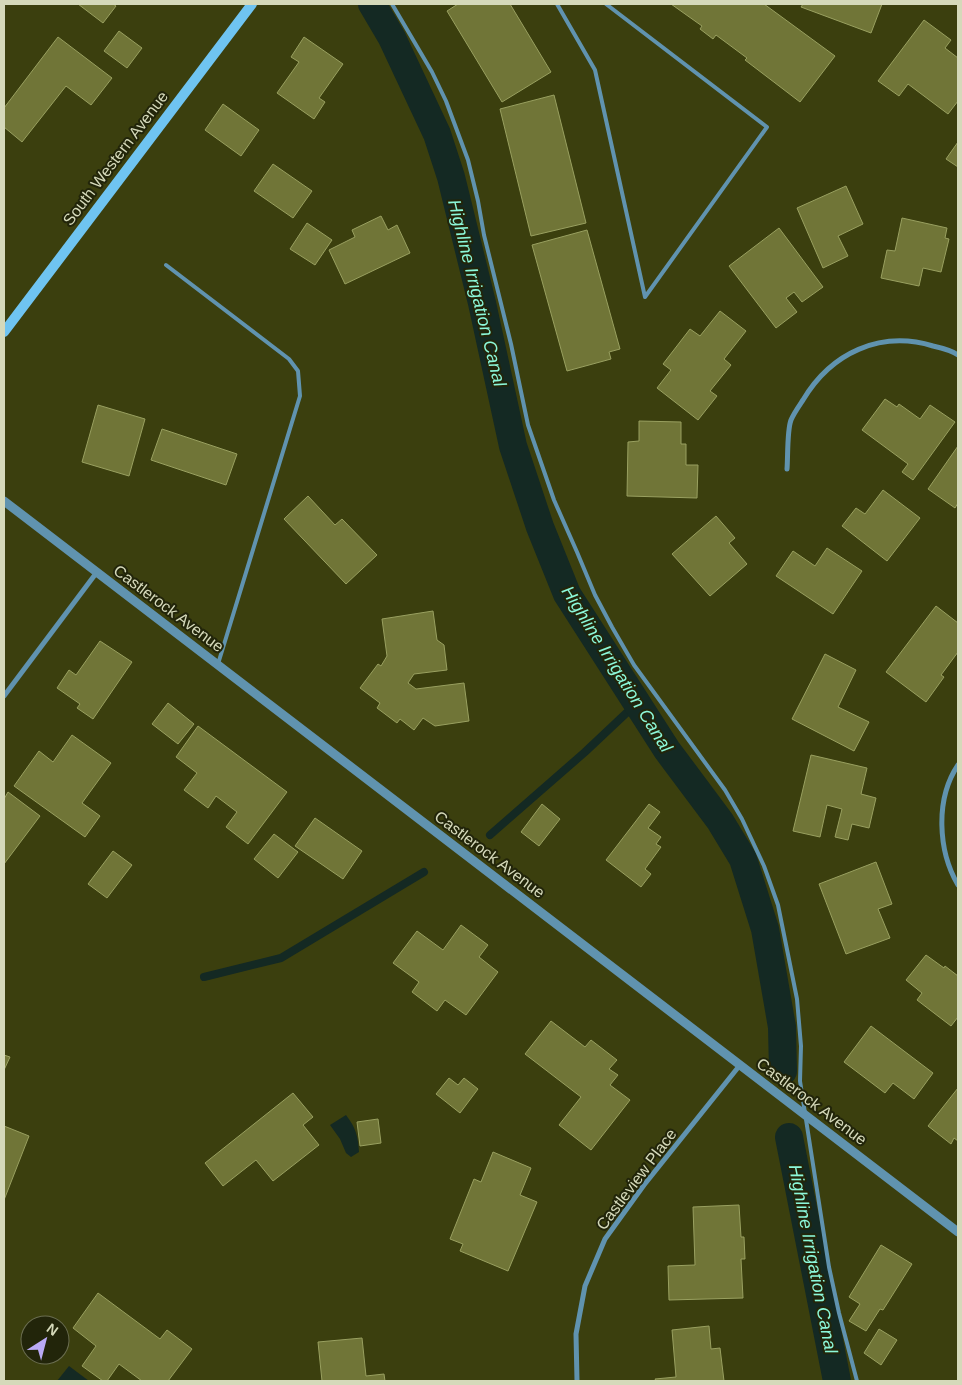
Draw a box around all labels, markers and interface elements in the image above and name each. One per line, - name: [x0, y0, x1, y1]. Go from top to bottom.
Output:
- street label: South Western Avenue: [60, 88, 171, 229]
- water label: Highline Irrigation Canal: [444, 197, 510, 390]
- street label: Castlerock Avenue: [110, 562, 227, 655]
- water label: Highline Irrigation Canal: [558, 582, 677, 757]
- street label: Castlerock Avenue: [431, 808, 548, 901]
- street label: Castlerock Avenue: [753, 1055, 870, 1148]
- street label: Castleview Place: [593, 1125, 680, 1233]
- water label: Highline Irrigation Canal: [785, 1163, 841, 1356]
- north arrow: [20, 1315, 70, 1365]
- text: N: [44, 1320, 61, 1339]

